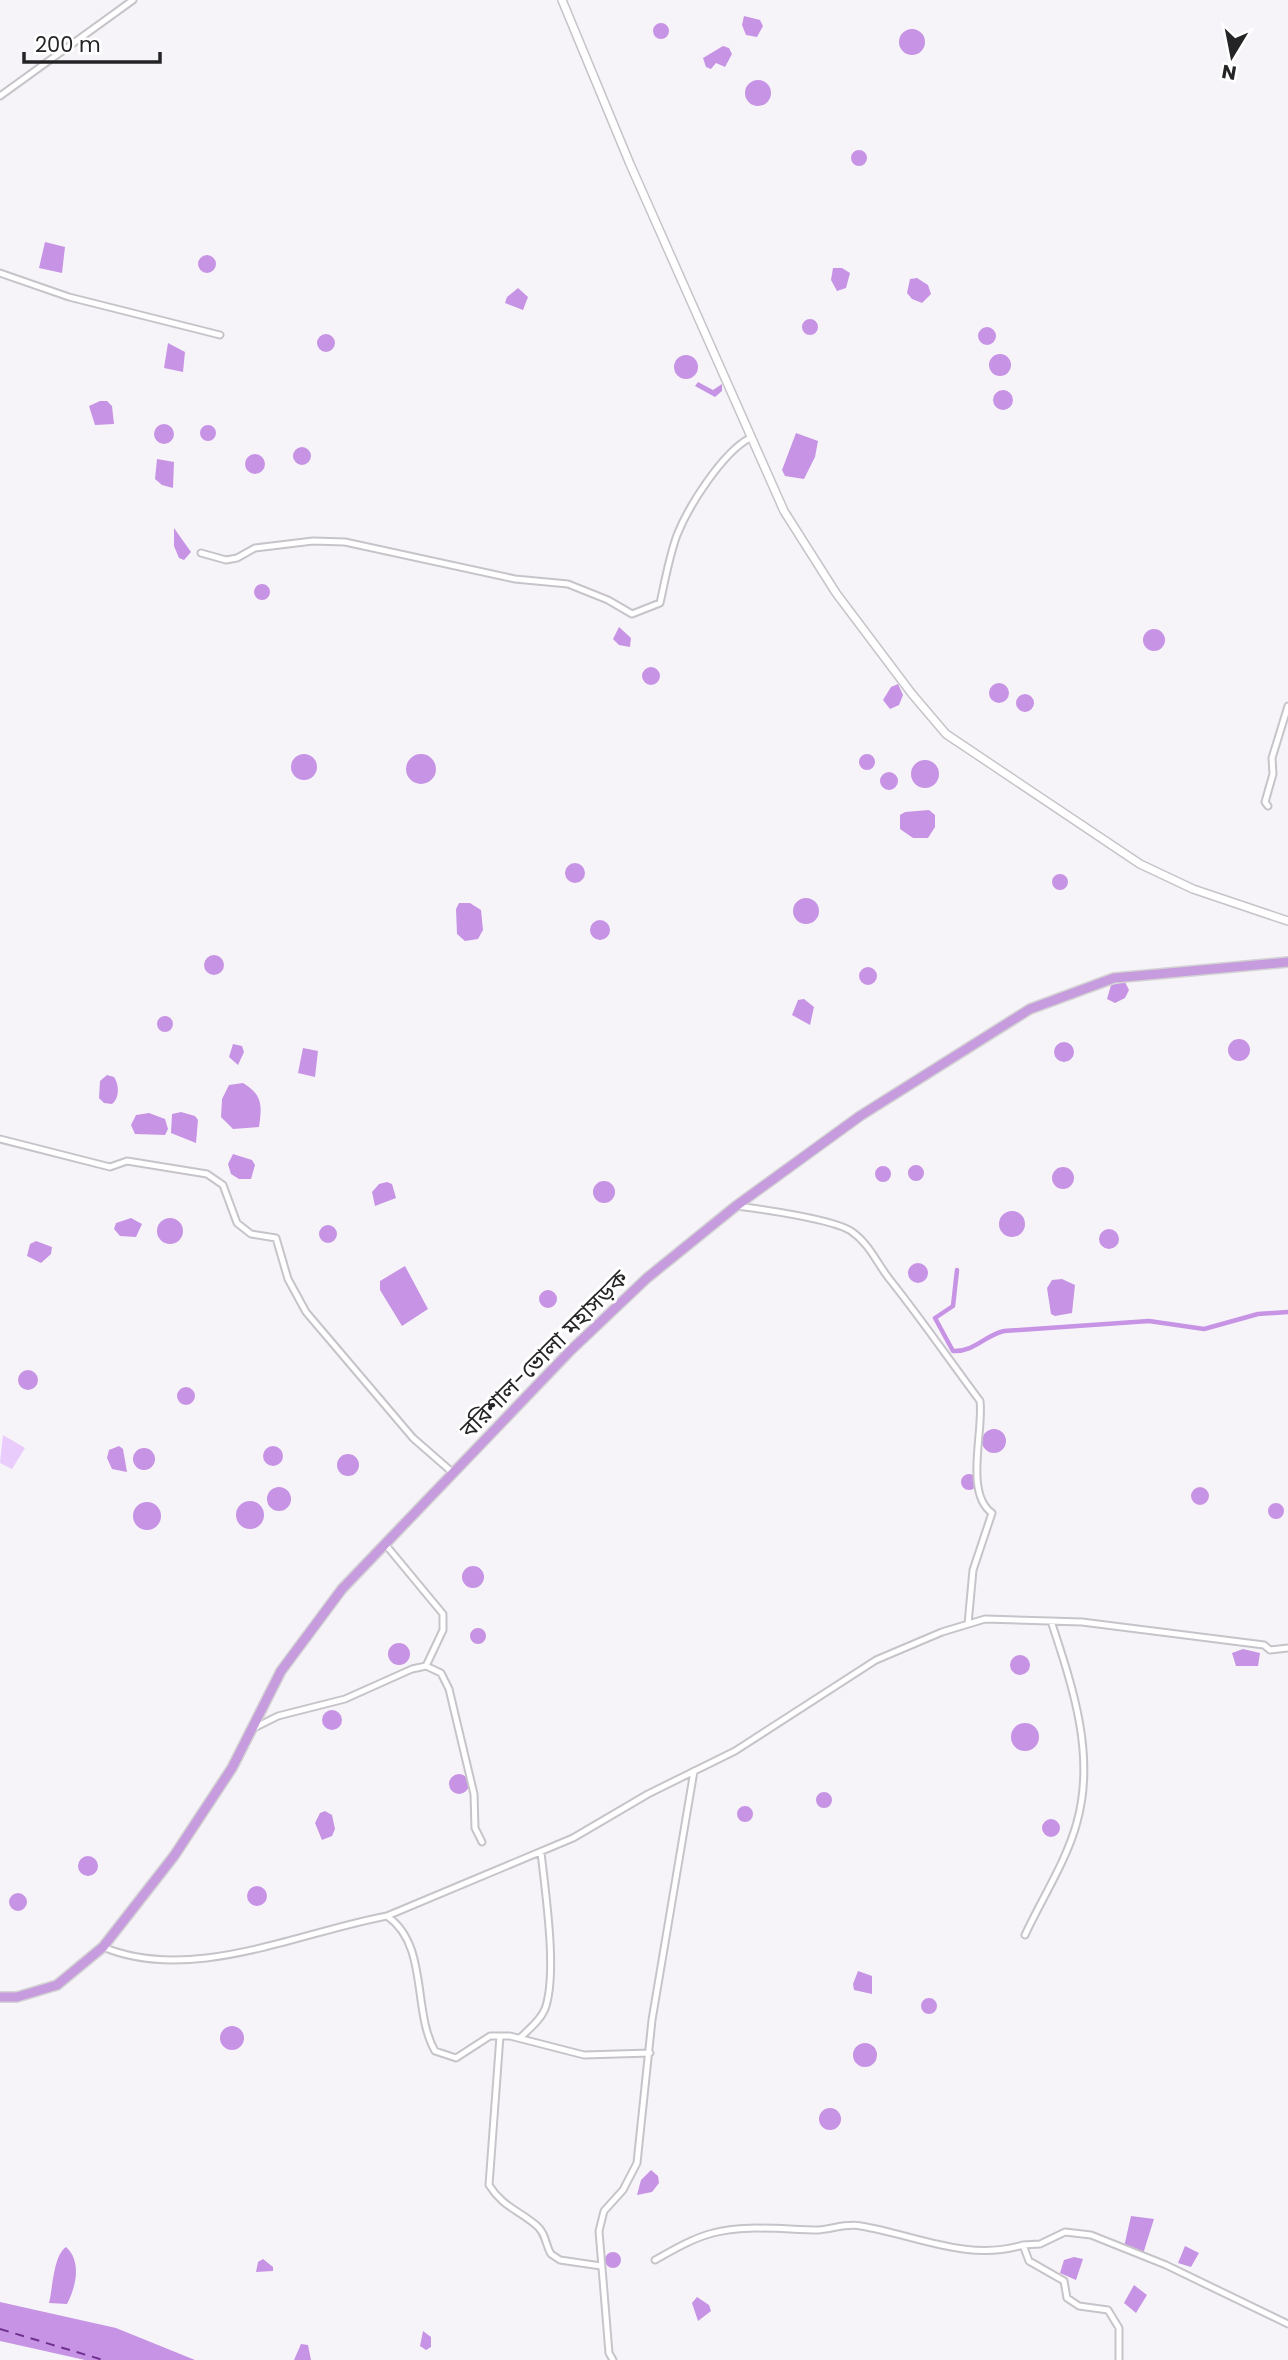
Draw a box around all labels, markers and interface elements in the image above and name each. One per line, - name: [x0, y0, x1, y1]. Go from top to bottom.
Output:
- scale bar: [24, 21, 161, 65]
- north arrow: [1197, 21, 1267, 91]
- text: 200 m: [35, 30, 101, 59]
- text: N: [1220, 58, 1239, 87]
- street label: বরিশাল-ভোলা মহাসড়ক: [452, 1262, 636, 1446]

